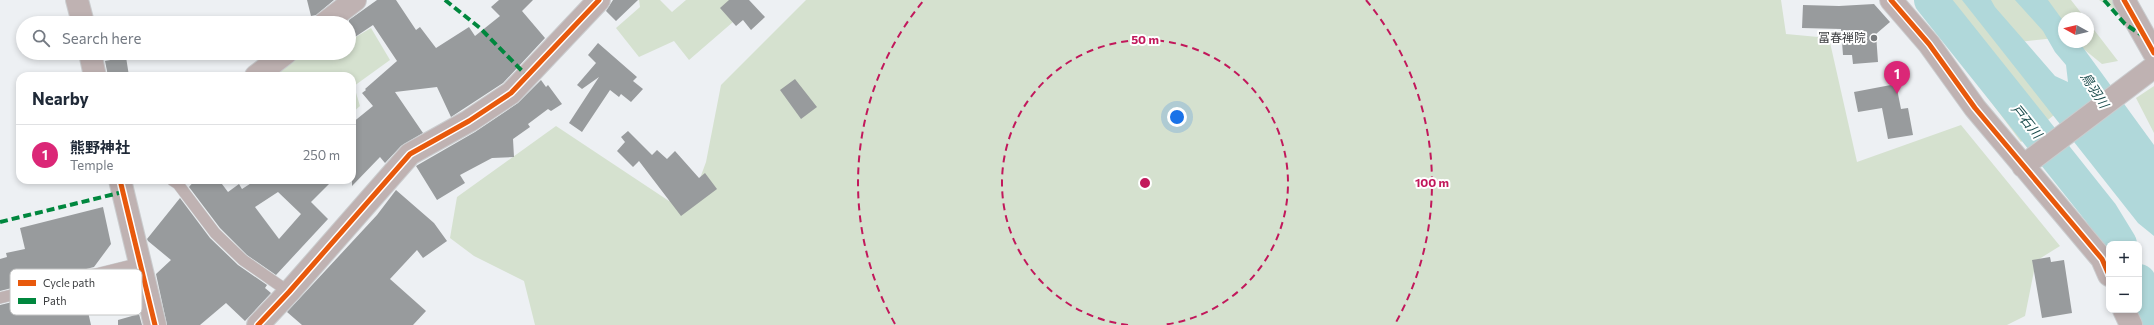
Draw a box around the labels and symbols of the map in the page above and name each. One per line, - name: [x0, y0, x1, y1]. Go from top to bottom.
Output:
- north arrow: [2058, 12, 2094, 48]
- place label: 冨春禅院: [1818, 30, 1866, 44]
- text: 50 m: [1131, 32, 1159, 46]
- marker: 冨春禅院: [1869, 33, 1879, 43]
- pin: 1: [1884, 61, 1910, 94]
- water label: 鳥羽川: [2078, 69, 2113, 112]
- water label: 戸石川: [2009, 101, 2047, 143]
- your location: [1167, 107, 1187, 127]
- text: 100 m: [1415, 175, 1449, 189]
- centre of rings: [1138, 176, 1152, 190]
- legend: [10, 269, 142, 315]
- text: Cycle path: [43, 276, 95, 289]
- text: Path: [43, 294, 66, 307]

